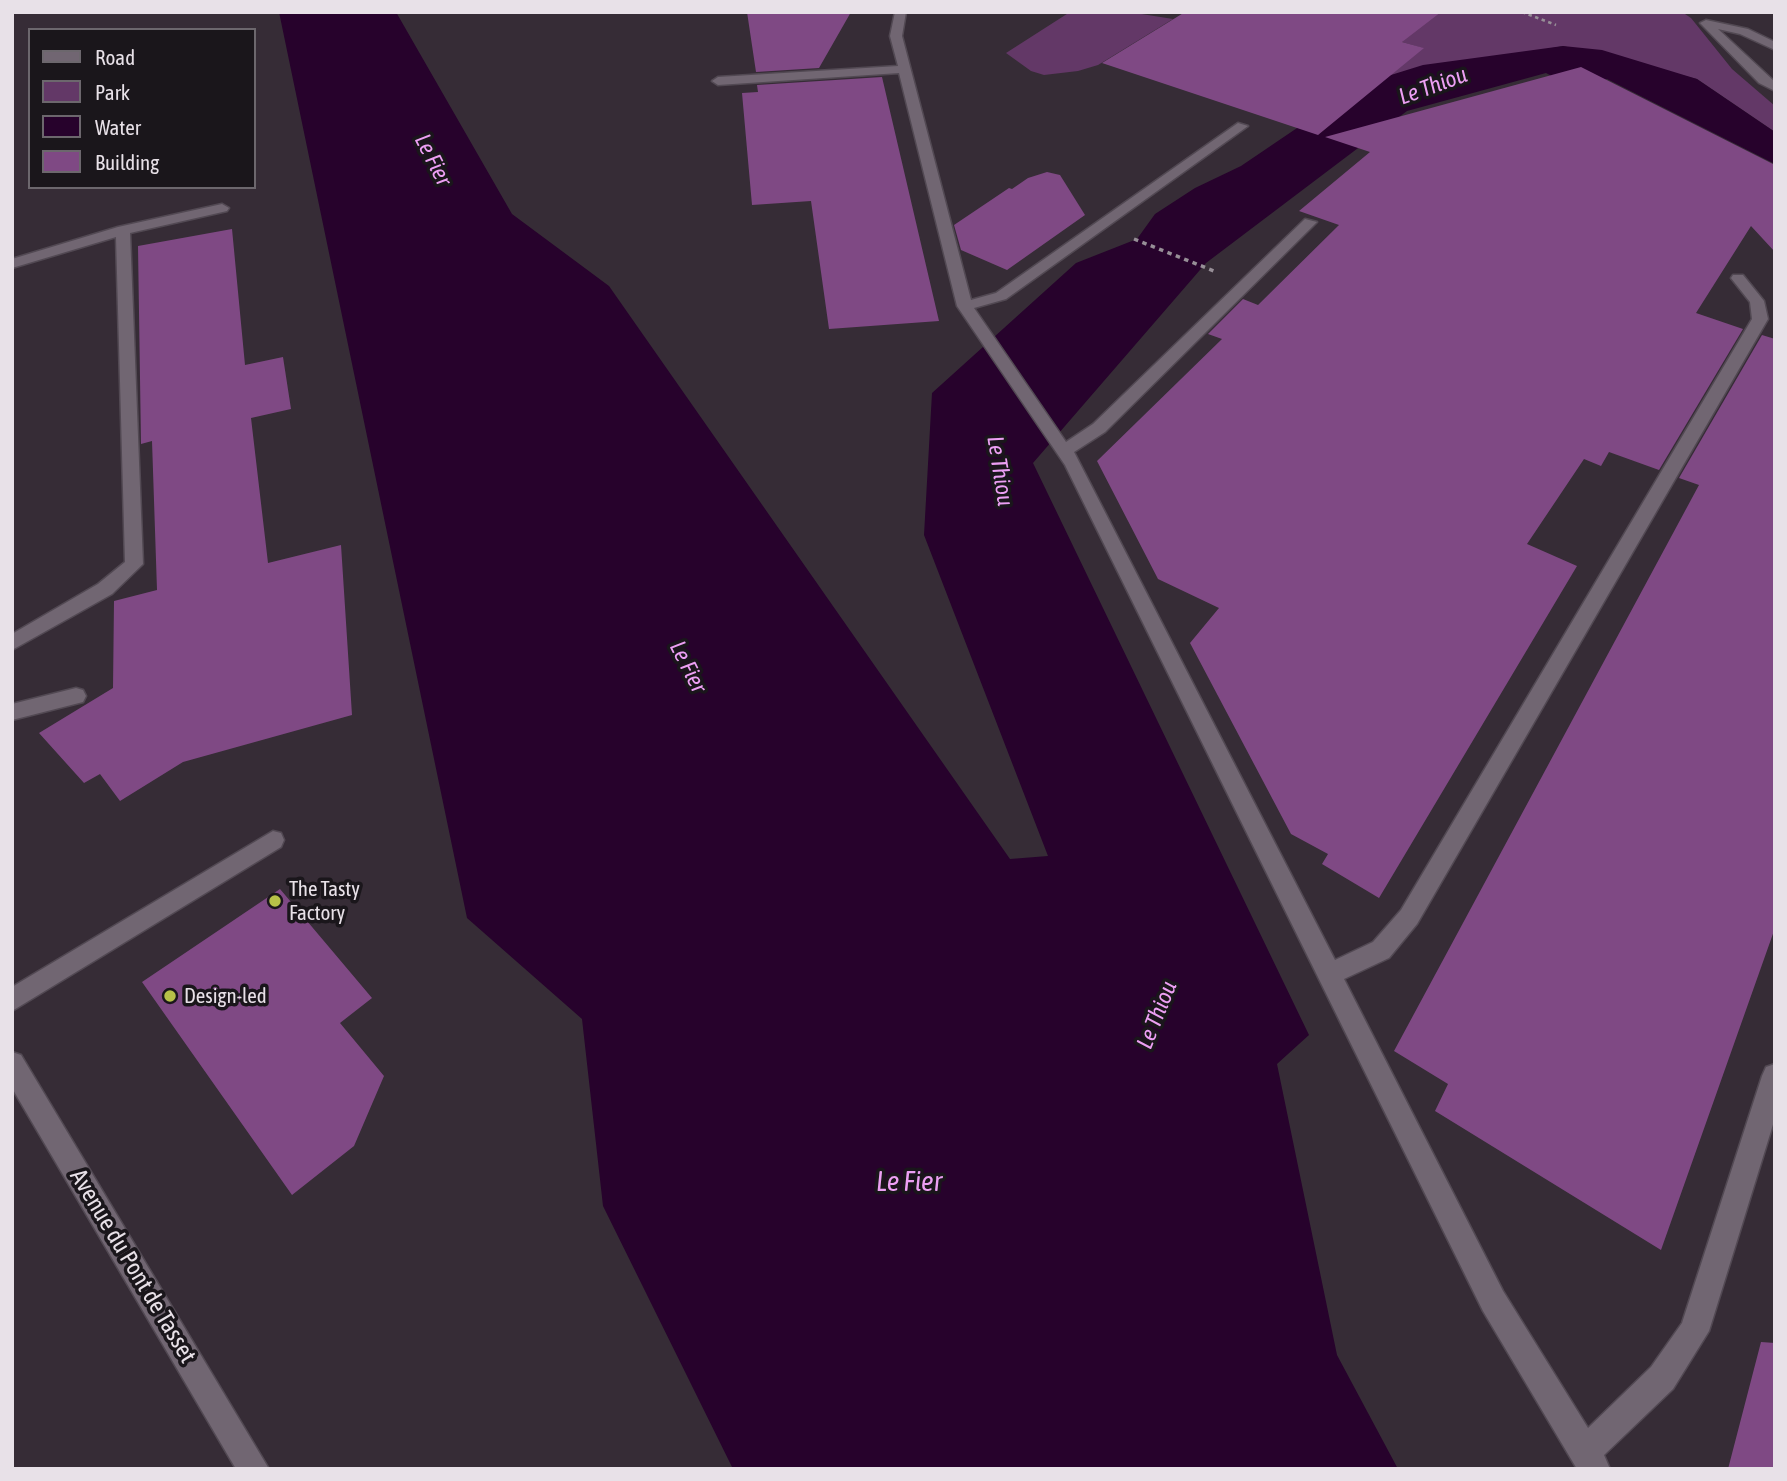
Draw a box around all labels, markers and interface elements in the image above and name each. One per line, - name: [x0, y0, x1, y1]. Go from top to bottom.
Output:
- legend: [28, 28, 256, 189]
- text: Road: [95, 45, 135, 69]
- water label: Le Thiou: [1395, 61, 1471, 111]
- text: Park: [95, 80, 130, 104]
- text: Water: [95, 115, 141, 139]
- water label: Le Fier: [408, 130, 458, 190]
- text: Building: [95, 150, 159, 174]
- water label: Le Thiou: [981, 434, 1019, 508]
- water label: Le Fier: [663, 637, 713, 697]
- place label: The Tasty Factory: [289, 876, 360, 926]
- marker: The Tasty Factory: [267, 893, 283, 909]
- water label: Le Thiou: [1131, 977, 1183, 1053]
- place label: Design-led: [184, 983, 267, 1009]
- marker: Design-led: [162, 988, 178, 1004]
- street label: Avenue du Pont de Tasset: [64, 1164, 202, 1368]
- water label: Le Fier: [876, 1165, 942, 1199]

